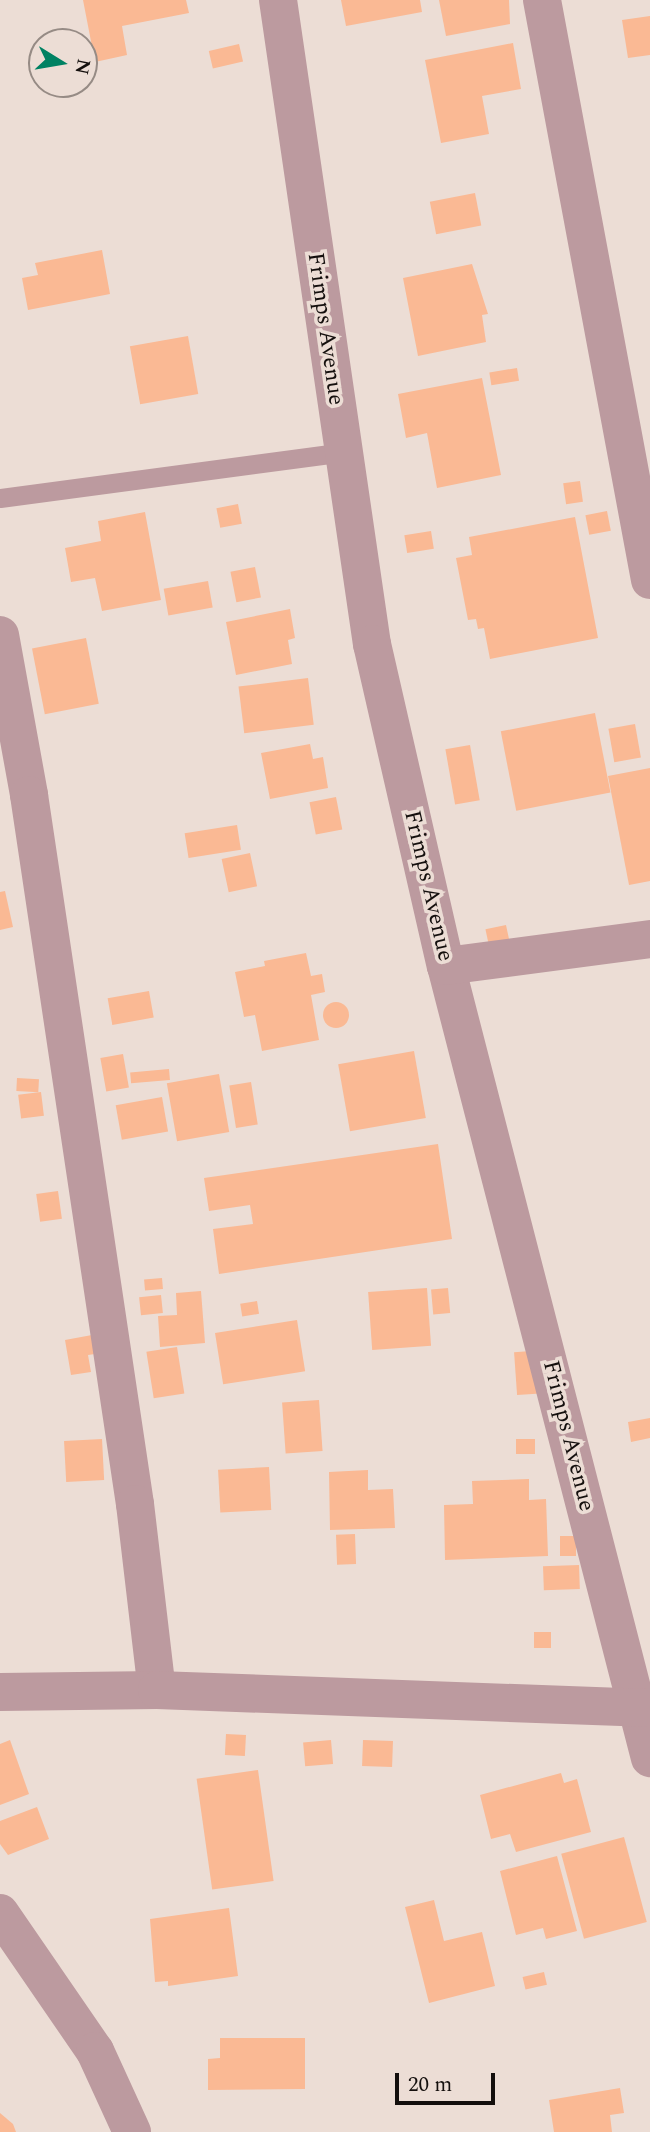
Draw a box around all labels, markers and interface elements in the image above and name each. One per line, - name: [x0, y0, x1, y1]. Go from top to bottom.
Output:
- north arrow: [28, 28, 98, 98]
- text: N: [66, 56, 98, 77]
- street label: Frimps Avenue: [301, 251, 349, 407]
- street label: Frimps Avenue: [397, 808, 459, 964]
- street label: Frimps Avenue: [536, 1358, 600, 1514]
- scale bar: [398, 2058, 498, 2102]
- text: 20 m: [408, 2069, 452, 2101]

